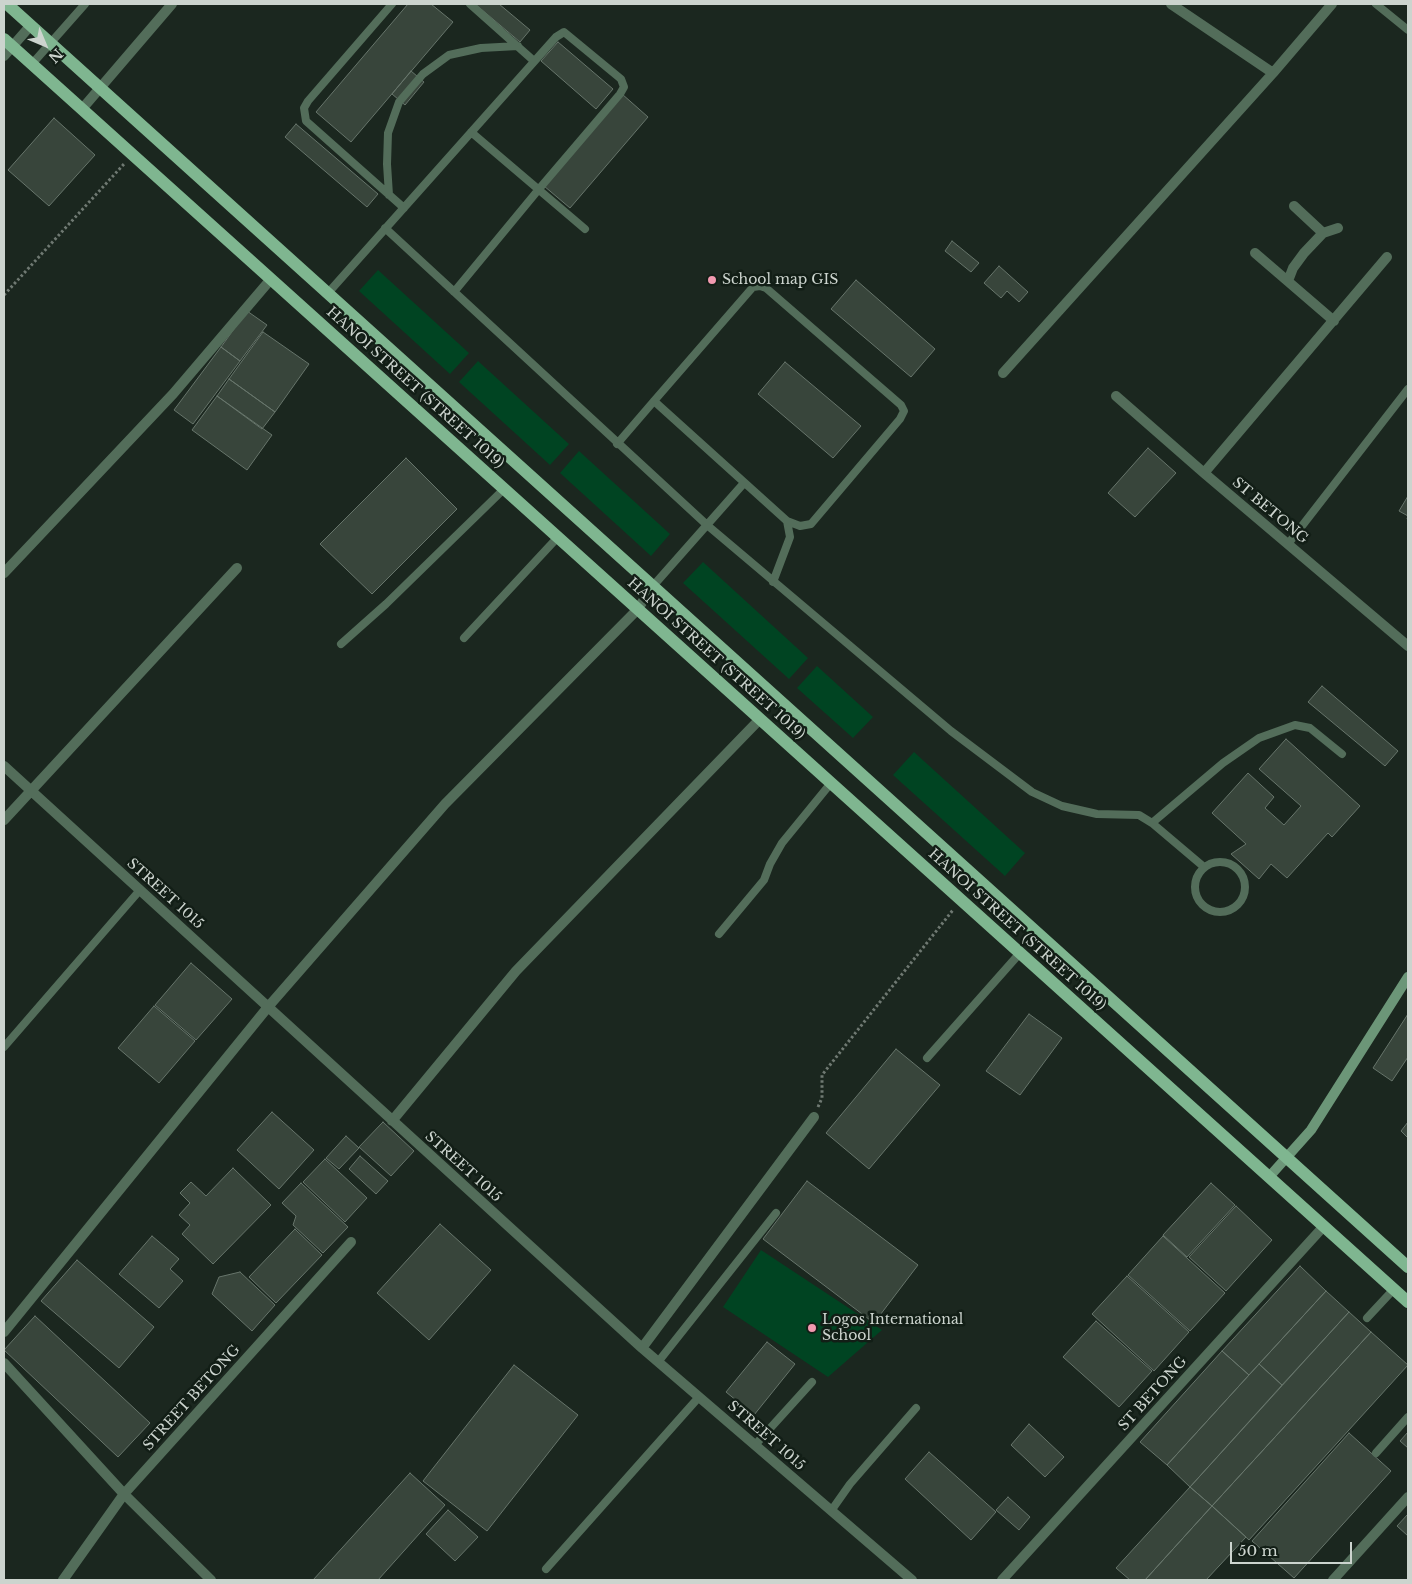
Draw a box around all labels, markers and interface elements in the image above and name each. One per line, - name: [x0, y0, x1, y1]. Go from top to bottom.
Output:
- north arrow: [20, 20, 70, 70]
- text: N: [45, 45, 67, 67]
- place label: School map GIS: [722, 272, 838, 288]
- marker: School map GIS: [706, 274, 718, 286]
- street label: HANOI STREET (STREET 1019): [323, 304, 507, 472]
- street label: ST BETONG: [1229, 474, 1311, 548]
- street label: HANOI STREET (STREET 1019): [624, 575, 808, 743]
- street label: HANOI STREET (STREET 1019): [925, 846, 1109, 1014]
- street label: STREET 1015: [123, 855, 207, 933]
- street label: STREET 1015: [421, 1128, 505, 1206]
- place label: Logos International School: [822, 1312, 963, 1344]
- marker: Logos International School: [806, 1322, 818, 1334]
- street label: STREET BETONG: [140, 1342, 244, 1454]
- street label: ST BETONG: [1115, 1354, 1191, 1434]
- street label: STREET 1015: [724, 1398, 808, 1474]
- scale bar: [1232, 1532, 1354, 1564]
- text: 50 m: [1238, 1541, 1278, 1560]

